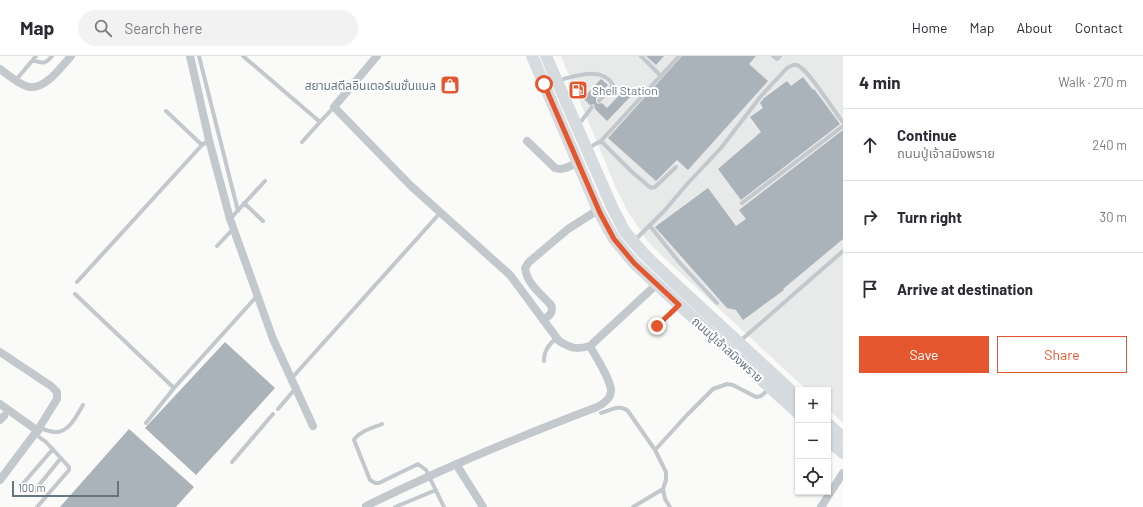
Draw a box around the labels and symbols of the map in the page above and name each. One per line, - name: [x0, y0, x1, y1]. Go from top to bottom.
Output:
- shop icon: สยามสตีลอินเตอร์เนชั่นแนล: [439, 74, 461, 96]
- route start: [535, 75, 553, 93]
- place label: สยามสตีลอินเตอร์เนชั่นแนล: [305, 78, 436, 92]
- fuel station icon: Shell Station: [567, 79, 589, 101]
- place label: Shell Station: [592, 83, 658, 97]
- street label: ถนนปู่เจ้าสมิงพราย: [689, 314, 766, 385]
- route end: [648, 317, 666, 335]
- scale bar: [12, 479, 119, 498]

